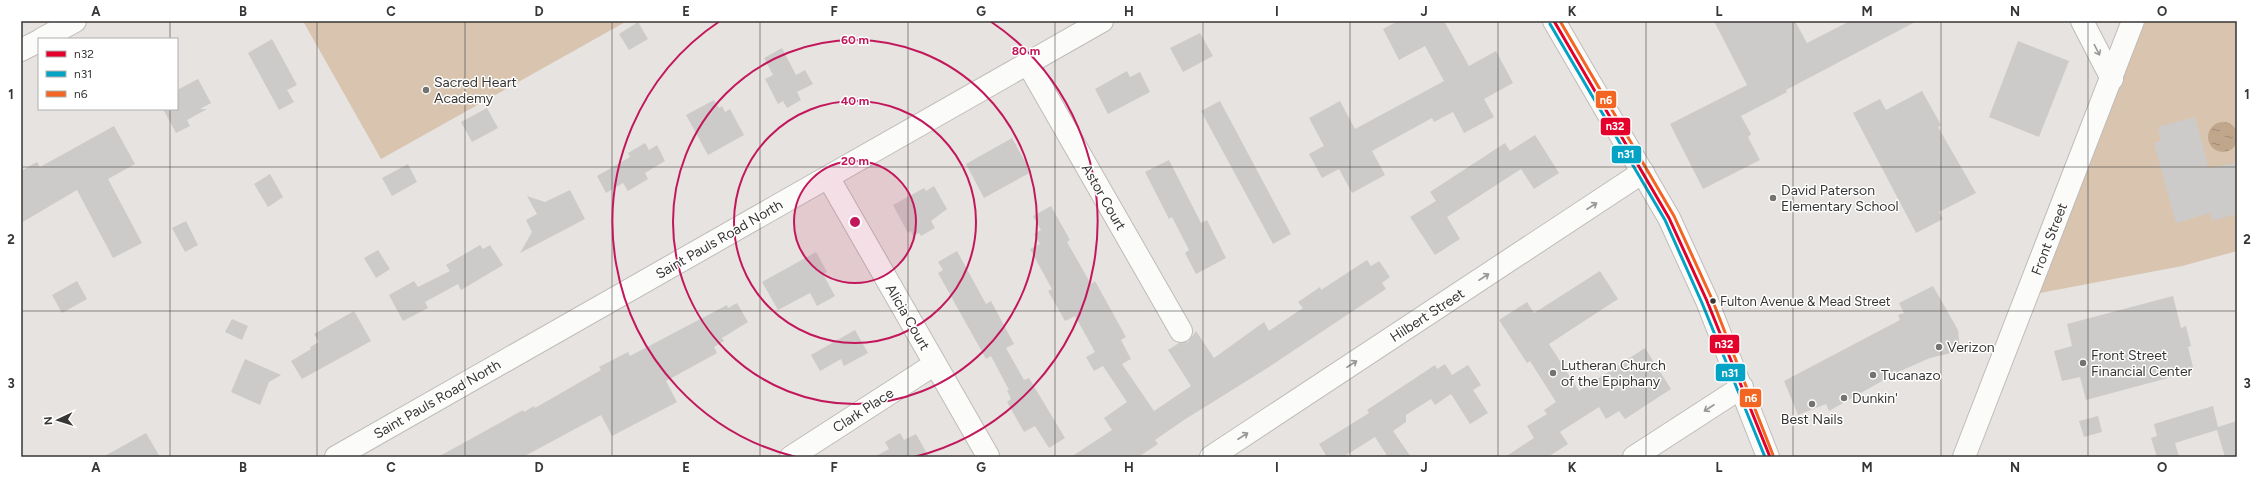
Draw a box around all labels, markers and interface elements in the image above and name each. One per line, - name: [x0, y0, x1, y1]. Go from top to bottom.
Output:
- text: A: [91, 4, 101, 19]
- text: B: [239, 4, 247, 19]
- text: C: [386, 4, 396, 19]
- text: D: [534, 4, 544, 19]
- text: E: [682, 4, 690, 19]
- text: F: [830, 4, 838, 19]
- text: G: [976, 4, 986, 19]
- text: H: [1124, 4, 1134, 19]
- text: I: [1275, 4, 1279, 19]
- text: J: [1420, 4, 1428, 19]
- text: K: [1568, 4, 1577, 19]
- text: L: [1716, 4, 1723, 19]
- text: M: [1861, 4, 1873, 19]
- text: N: [2010, 4, 2020, 19]
- text: O: [2157, 4, 2167, 19]
- text: 60 m: [841, 33, 869, 47]
- legend: [38, 38, 178, 110]
- text: 80 m: [1012, 44, 1040, 58]
- one-way arrow: [2094, 44, 2101, 56]
- text: n32: [74, 47, 94, 61]
- text: n31: [74, 67, 92, 81]
- place label: Sacred Heart Academy: [434, 74, 517, 107]
- marker: Sacred Heart Academy: [421, 85, 431, 95]
- text: 1: [8, 87, 14, 102]
- text: n6: [74, 87, 88, 101]
- text: 1: [2244, 87, 2250, 102]
- line badge: n6: [1595, 90, 1617, 109]
- text: 40 m: [841, 94, 869, 108]
- text: n6: [1600, 94, 1613, 107]
- line badge: n32: [1600, 117, 1631, 136]
- text: n32: [1606, 120, 1624, 133]
- line badge: n31: [1611, 145, 1642, 164]
- text: n31: [1617, 148, 1635, 161]
- text: 20 m: [841, 154, 869, 168]
- street label: Astor Court: [1078, 161, 1129, 233]
- place label: David Paterson Elementary School: [1781, 182, 1899, 215]
- marker: David Paterson Elementary School: [1768, 193, 1778, 203]
- street label: Saint Pauls Road North: [653, 196, 786, 283]
- street label: Front Street: [2028, 201, 2071, 278]
- one-way arrow: [1586, 202, 1597, 210]
- centre of rings: [848, 215, 862, 229]
- text: 2: [7, 232, 15, 247]
- text: 2: [2243, 232, 2251, 247]
- one-way arrow: [1478, 273, 1489, 281]
- street label: Alicia Court: [882, 281, 933, 353]
- street label: Hilbert Street: [1387, 285, 1468, 346]
- place label: Fulton Avenue & Mead Street: [1720, 294, 1891, 309]
- marker: Fulton Avenue & Mead Street: [1708, 296, 1718, 306]
- line badge: n32: [1709, 334, 1740, 354]
- text: n32: [1715, 338, 1733, 351]
- place label: Verizon: [1947, 339, 1995, 356]
- marker: Verizon: [1934, 342, 1944, 352]
- place label: Front Street Financial Center: [2091, 347, 2193, 380]
- street label: Saint Pauls Road North: [371, 356, 504, 443]
- place label: Lutheran Church of the Epiphany: [1561, 357, 1666, 390]
- marker: Front Street Financial Center: [2078, 358, 2088, 368]
- one-way arrow: [1346, 360, 1357, 368]
- line badge: n31: [1715, 363, 1746, 382]
- text: n31: [1721, 367, 1739, 380]
- place label: Tucanazo: [1881, 367, 1941, 384]
- marker: Lutheran Church of the Epiphany: [1548, 368, 1558, 378]
- marker: Tucanazo: [1868, 370, 1878, 380]
- text: 3: [7, 376, 15, 391]
- text: 3: [2243, 376, 2251, 391]
- street label: Clark Place: [830, 384, 897, 436]
- line badge: n6: [1739, 388, 1762, 408]
- place label: Dunkin': [1852, 390, 1898, 407]
- text: n6: [1745, 392, 1758, 405]
- marker: Dunkin': [1839, 393, 1849, 403]
- marker: Best Nails: [1807, 399, 1817, 409]
- north arrow: [38, 400, 78, 440]
- one-way arrow: [1704, 404, 1715, 412]
- place label: Best Nails: [1781, 411, 1843, 428]
- text: N: [42, 416, 55, 425]
- one-way arrow: [1237, 431, 1249, 439]
- text: A: [91, 460, 101, 475]
- text: B: [239, 460, 247, 475]
- text: C: [386, 460, 396, 475]
- text: D: [534, 460, 544, 475]
- text: E: [682, 460, 690, 475]
- text: F: [830, 460, 838, 475]
- text: G: [976, 460, 986, 475]
- text: H: [1124, 460, 1134, 475]
- text: I: [1275, 460, 1279, 475]
- text: J: [1420, 460, 1428, 475]
- text: K: [1568, 460, 1577, 475]
- text: L: [1716, 460, 1723, 475]
- text: M: [1861, 460, 1873, 475]
- text: N: [2010, 460, 2020, 475]
- text: O: [2157, 460, 2167, 475]

